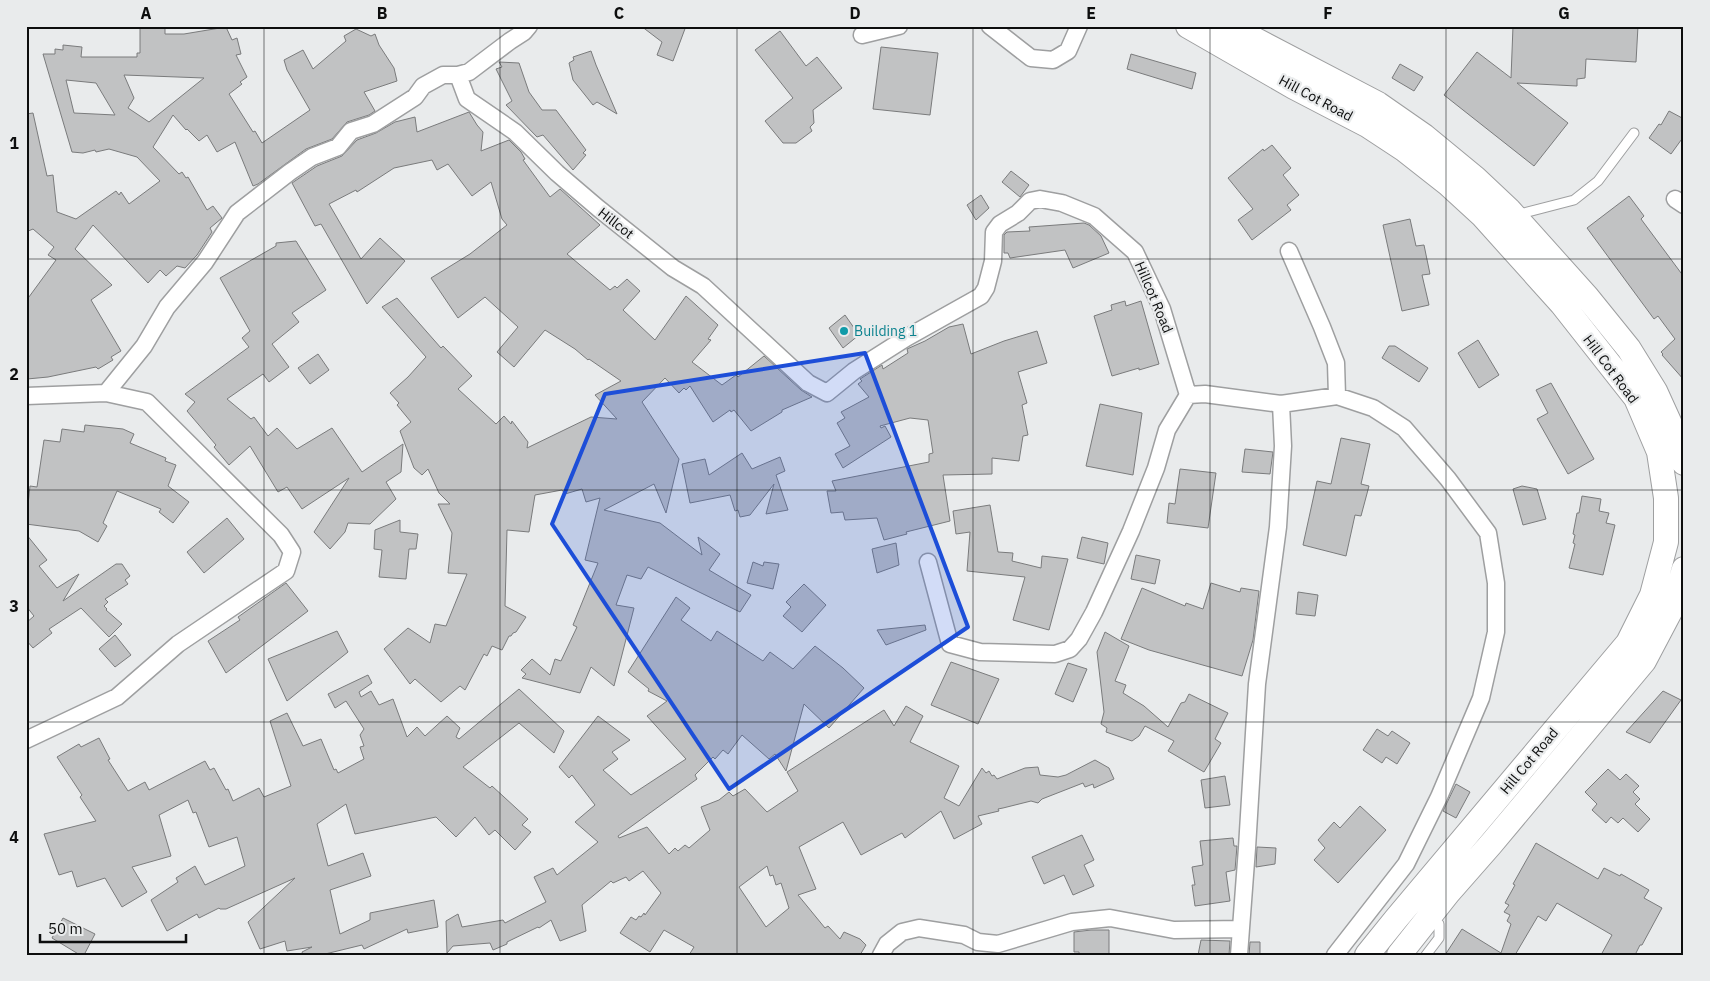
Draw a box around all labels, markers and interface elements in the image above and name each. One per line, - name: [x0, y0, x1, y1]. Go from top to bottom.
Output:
- text: A: [141, 3, 152, 23]
- text: B: [377, 3, 388, 23]
- text: C: [614, 3, 624, 23]
- text: D: [849, 3, 861, 23]
- text: E: [1086, 3, 1096, 23]
- text: F: [1323, 3, 1333, 23]
- text: G: [1558, 3, 1570, 23]
- street label: Hill Cot Road: [1276, 71, 1356, 125]
- text: 1: [9, 133, 19, 153]
- street label: Hillcot: [594, 203, 638, 243]
- street label: Hillcot Road: [1131, 258, 1177, 336]
- place label: Building 1: [854, 322, 917, 340]
- marker: Building 1: [838, 325, 850, 337]
- street label: Hill Cot Road: [1579, 331, 1643, 407]
- text: 2: [9, 364, 19, 384]
- text: 3: [9, 596, 19, 616]
- street label: Hill Cot Road: [1496, 724, 1562, 798]
- text: 4: [9, 827, 19, 847]
- scale bar: [40, 911, 186, 943]
- text: 50 m: [48, 919, 83, 938]

